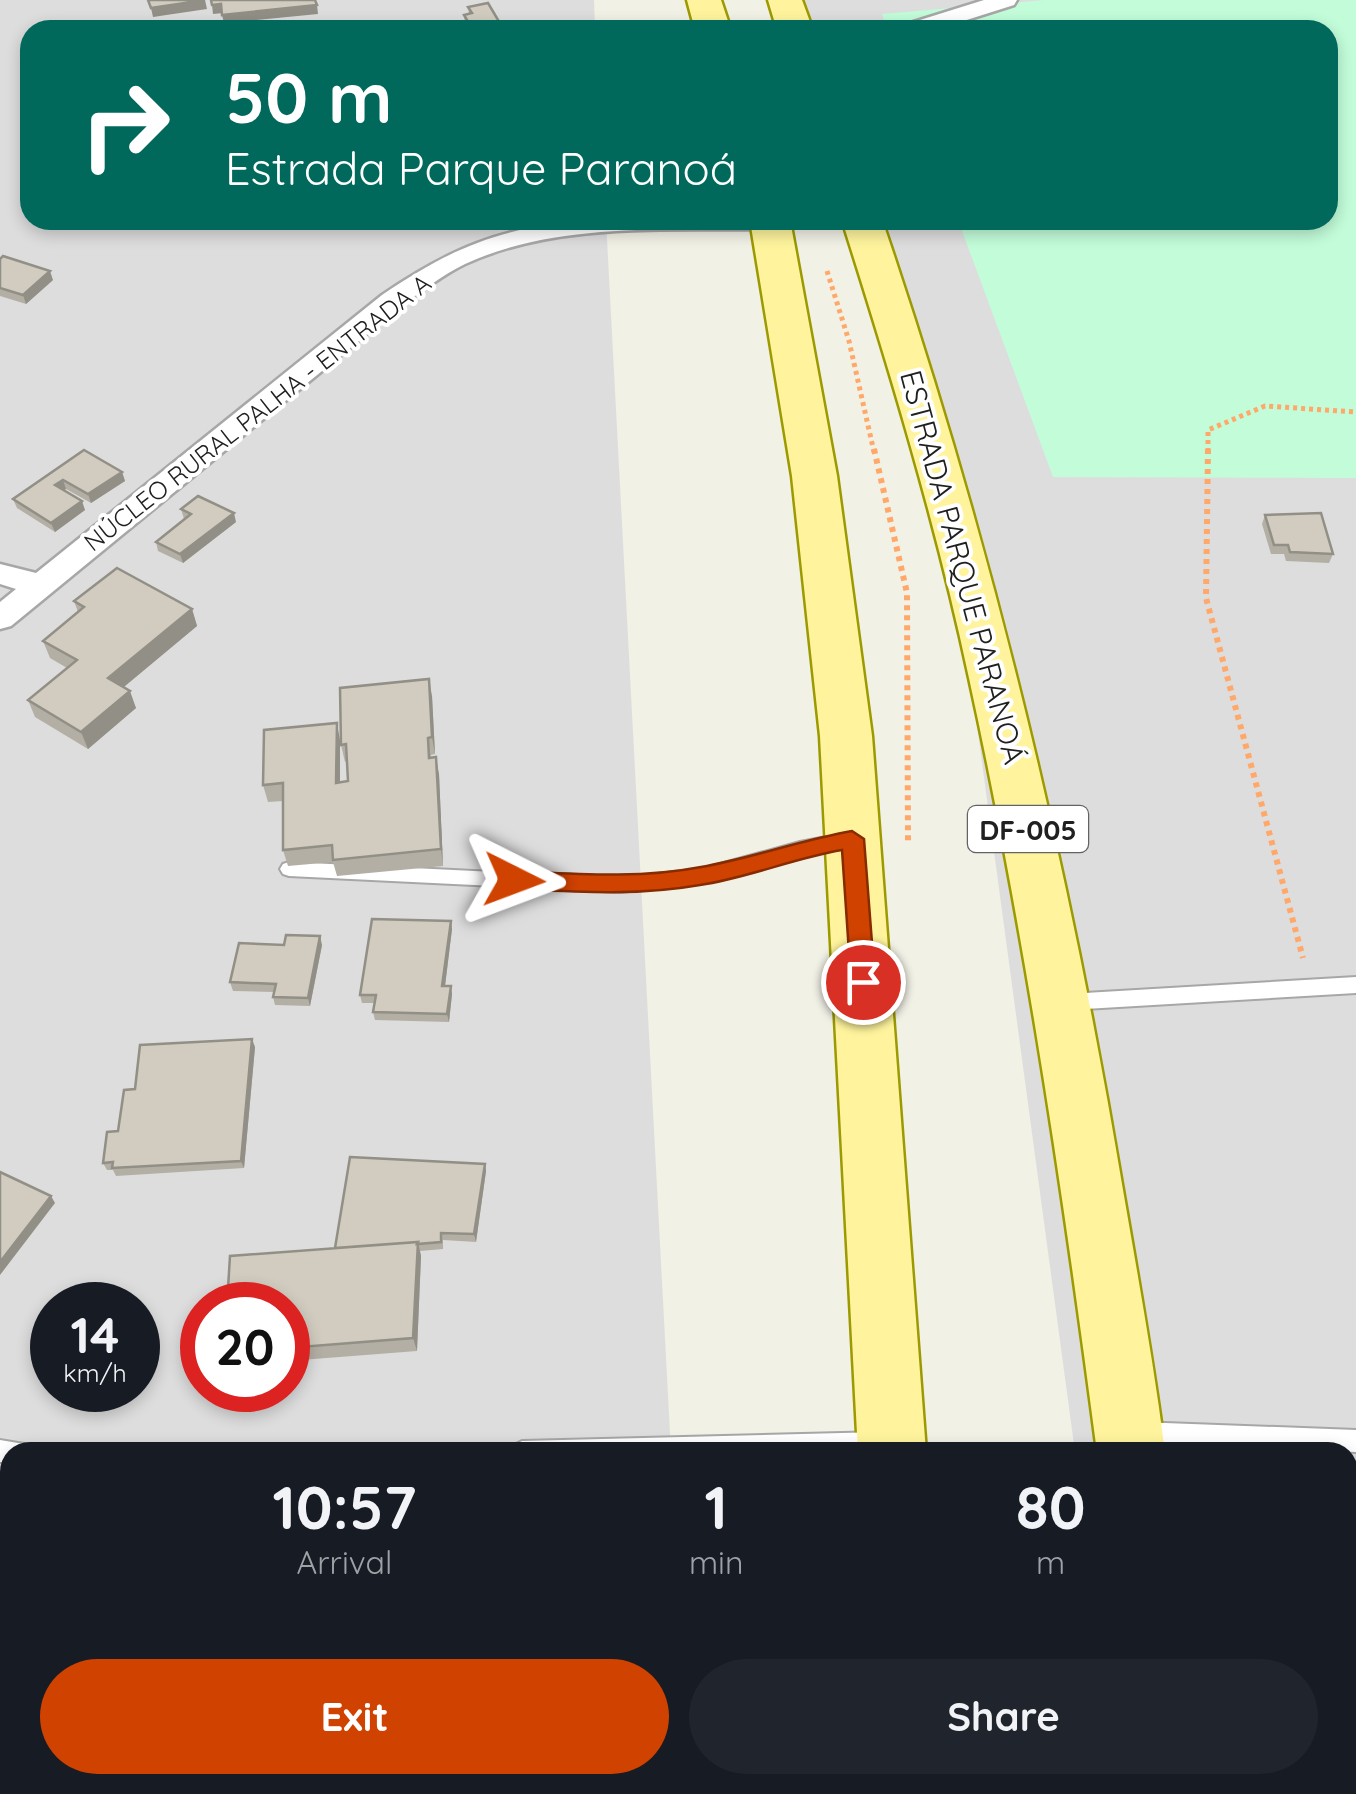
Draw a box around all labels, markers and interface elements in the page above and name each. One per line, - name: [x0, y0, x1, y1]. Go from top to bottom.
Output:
- text: 50 m: [225, 53, 392, 141]
- icon: right: [60, 60, 190, 190]
- text: Estrada Parque Paranoá: [225, 140, 737, 196]
- street label: NÚCLEO RURAL PALHA - ENTRADA A: [77, 267, 437, 557]
- street label: ESTRADA PARQUE PARANOÁ: [892, 366, 1034, 768]
- road number: DF-005: [968, 806, 1088, 852]
- position arrow: [462, 828, 566, 932]
- pin: [821, 940, 906, 1025]
- icon: arrive: [836, 955, 891, 1010]
- speed limit sign: 20: [180, 1282, 310, 1412]
- text: 14: [71, 1303, 119, 1366]
- text: km/h: [63, 1357, 127, 1388]
- text: 10:57: [272, 1469, 416, 1544]
- text: 1: [704, 1469, 728, 1544]
- text: 80: [1016, 1469, 1086, 1544]
- text: Arrival: [297, 1542, 392, 1582]
- text: min: [689, 1542, 743, 1582]
- text: m: [1036, 1542, 1065, 1582]
- button: Exit: [40, 1659, 669, 1774]
- button: Share: [689, 1659, 1318, 1774]

